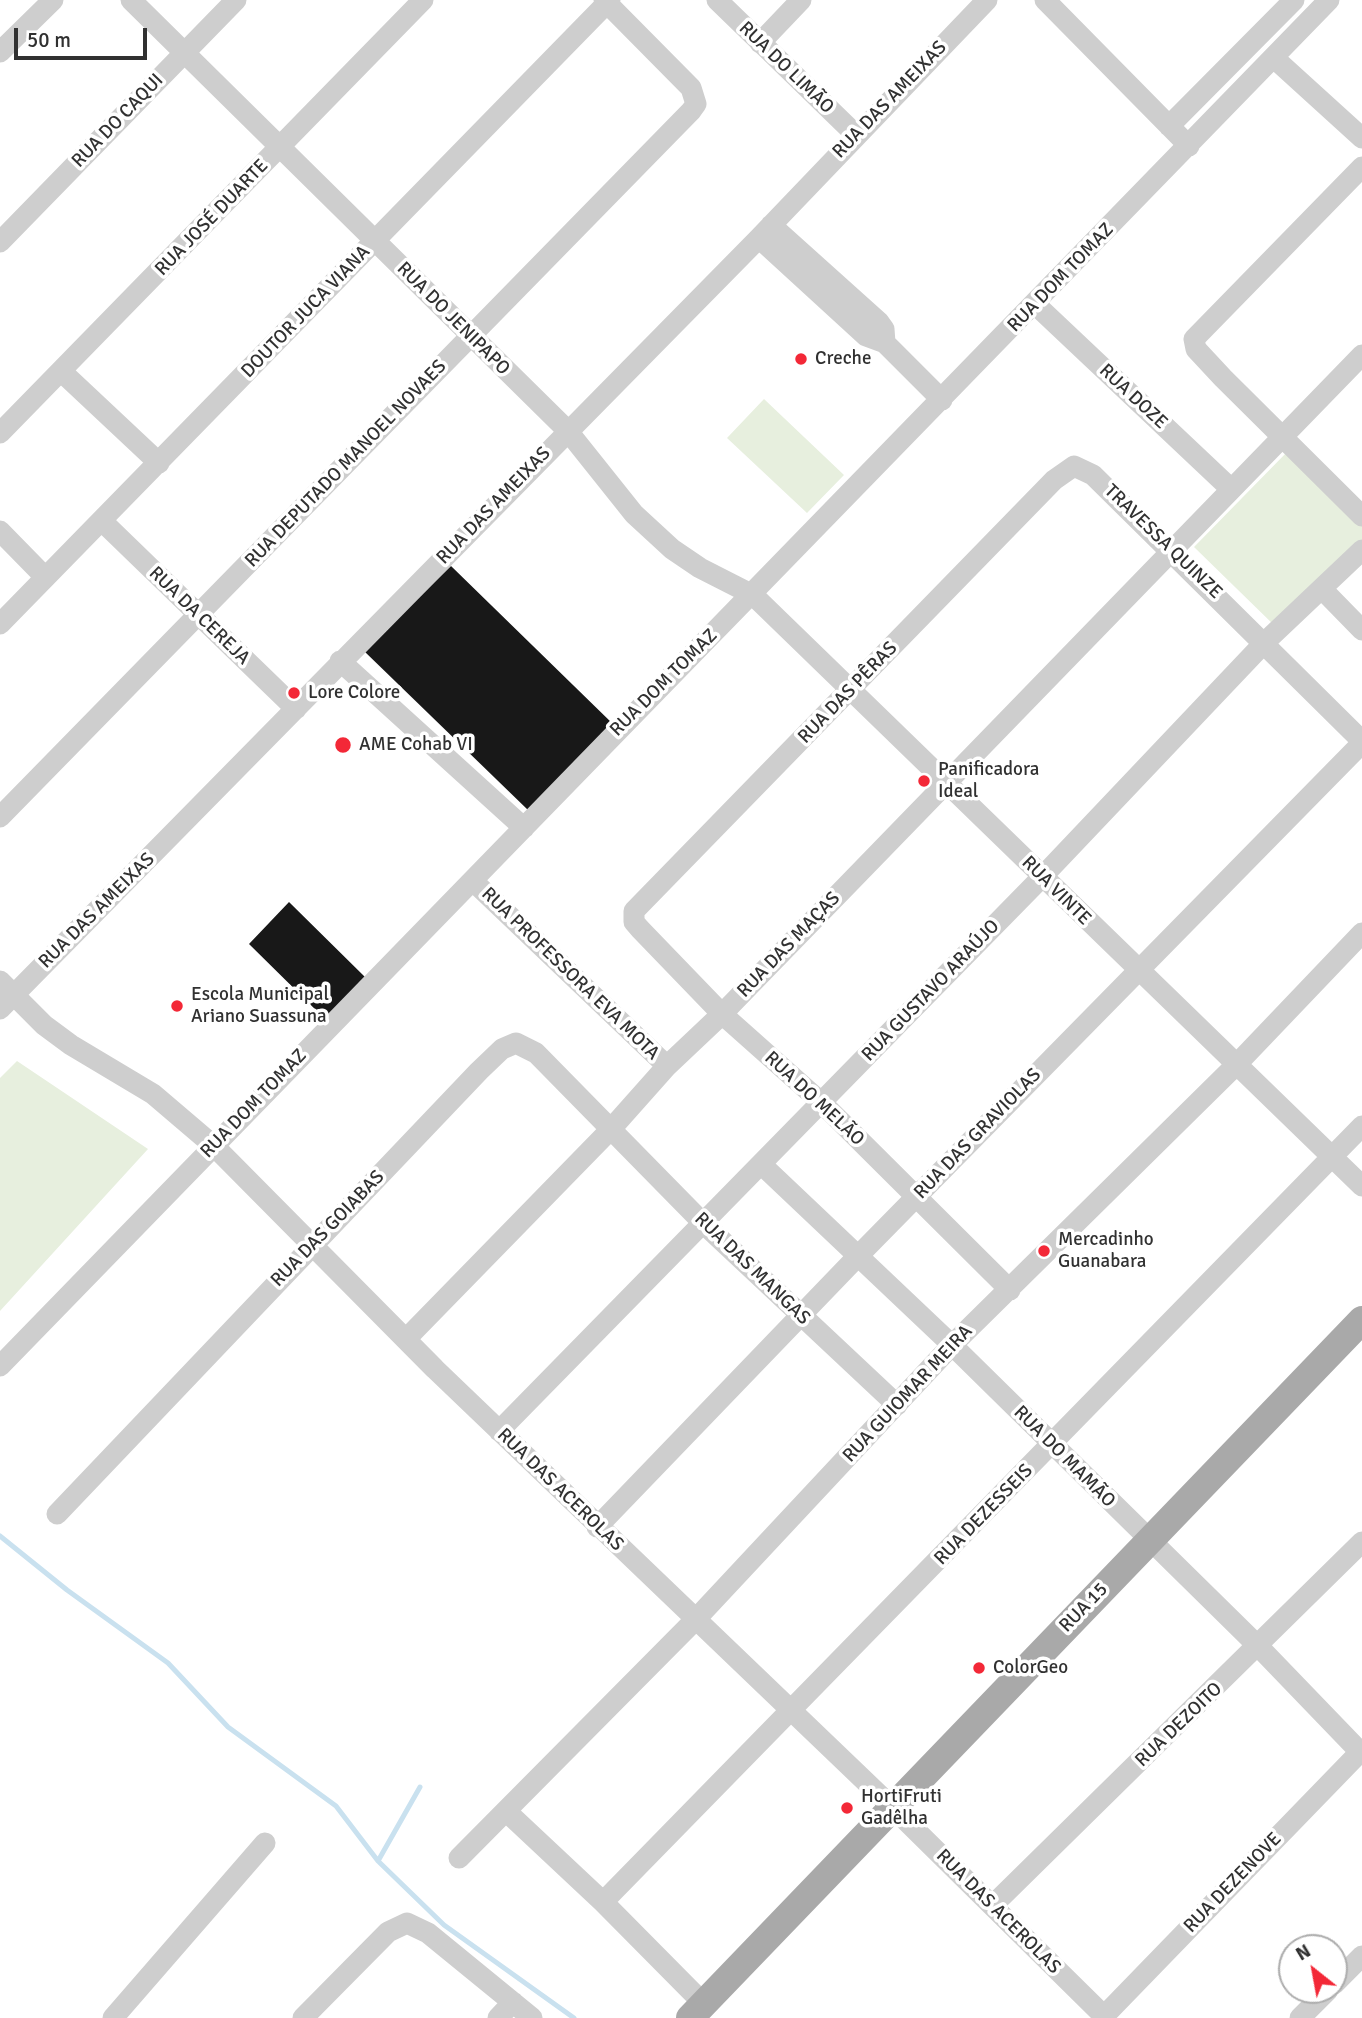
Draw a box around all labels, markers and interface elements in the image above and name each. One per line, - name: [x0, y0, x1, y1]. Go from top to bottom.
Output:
- scale bar: [18, 14, 150, 58]
- street label: RUA DO LIMÃO: [734, 17, 838, 119]
- text: 50 m: [27, 27, 71, 53]
- street label: RUA DAS AMEIXAS: [828, 37, 952, 163]
- street label: RUA DO CAQUI: [67, 69, 169, 173]
- street label: RUA JOSÉ DUARTE: [151, 155, 273, 281]
- street label: RUA DOM TOMAZ: [1003, 219, 1119, 337]
- street label: DOUTOR JUCA VIANA: [237, 241, 375, 383]
- street label: RUA DO JENIPAPO: [392, 258, 514, 380]
- place label: Creche: [815, 348, 871, 370]
- marker: Creche: [793, 351, 809, 367]
- street label: RUA DEPUTADO MANOEL NOVAES: [241, 355, 451, 573]
- street label: RUA DOZE: [1094, 360, 1172, 434]
- street label: RUA DAS AMEIXAS: [432, 443, 556, 569]
- street label: TRAVESSA QUINZE: [1099, 480, 1227, 604]
- street label: RUA DA CEREJA: [144, 562, 254, 670]
- street label: RUA DOM TOMAZ: [606, 625, 722, 741]
- street label: RUA DAS PÊRAS: [794, 637, 902, 749]
- place label: Lore Colore: [308, 682, 400, 704]
- marker: Lore Colore: [286, 685, 302, 701]
- place label: AME Cohab VI: [359, 734, 473, 756]
- marker: AME Cohab VI: [333, 735, 353, 755]
- place label: Panificadora Ideal: [938, 759, 1039, 803]
- marker: Panificadora Ideal: [916, 773, 932, 789]
- street label: RUA DAS AMEIXAS: [34, 848, 160, 974]
- street label: RUA VINTE: [1017, 852, 1095, 930]
- street label: RUA PROFESSORA EVA MOTA: [476, 883, 664, 1065]
- street label: RUA DAS MAÇAS: [733, 887, 845, 1003]
- street label: RUA GUSTAVO ARAÚJO: [858, 915, 1004, 1067]
- place label: Escola Municipal Ariano Suassuna: [191, 984, 329, 1028]
- marker: Escola Municipal Ariano Suassuna: [169, 998, 185, 1014]
- street label: RUA DOM TOMAZ: [196, 1045, 312, 1163]
- street label: RUA DO MELÃO: [759, 1047, 869, 1151]
- street label: RUA DAS GRAVIOLAS: [910, 1064, 1046, 1204]
- street label: RUA DAS GOIABAS: [267, 1166, 389, 1292]
- street label: RUA DAS MANGAS: [689, 1208, 815, 1330]
- place label: Mercadinho Guanabara: [1058, 1229, 1154, 1273]
- marker: Mercadinho Guanabara: [1036, 1243, 1052, 1259]
- street label: RUA GUIOMAR MEIRA: [838, 1321, 978, 1467]
- street label: RUA DO MAMÃO: [1008, 1401, 1120, 1513]
- street label: RUA DAS ACEROLAS: [492, 1424, 628, 1556]
- street label: RUA DEZESSEIS: [930, 1460, 1038, 1570]
- street label: RUA 15: [1055, 1579, 1113, 1637]
- place label: ColorGeo: [993, 1657, 1068, 1679]
- marker: ColorGeo: [971, 1660, 987, 1676]
- street label: RUA DEZOITO: [1131, 1678, 1227, 1772]
- place label: HortiFruti Gadêlha: [861, 1786, 942, 1830]
- marker: HortiFruti Gadêlha: [839, 1800, 855, 1816]
- street label: RUA DEZENOVE: [1179, 1828, 1287, 1938]
- street label: RUA DAS ACEROLAS: [931, 1845, 1065, 1979]
- north arrow: [1278, 1934, 1348, 2004]
- text: N: [1291, 1939, 1315, 1966]

